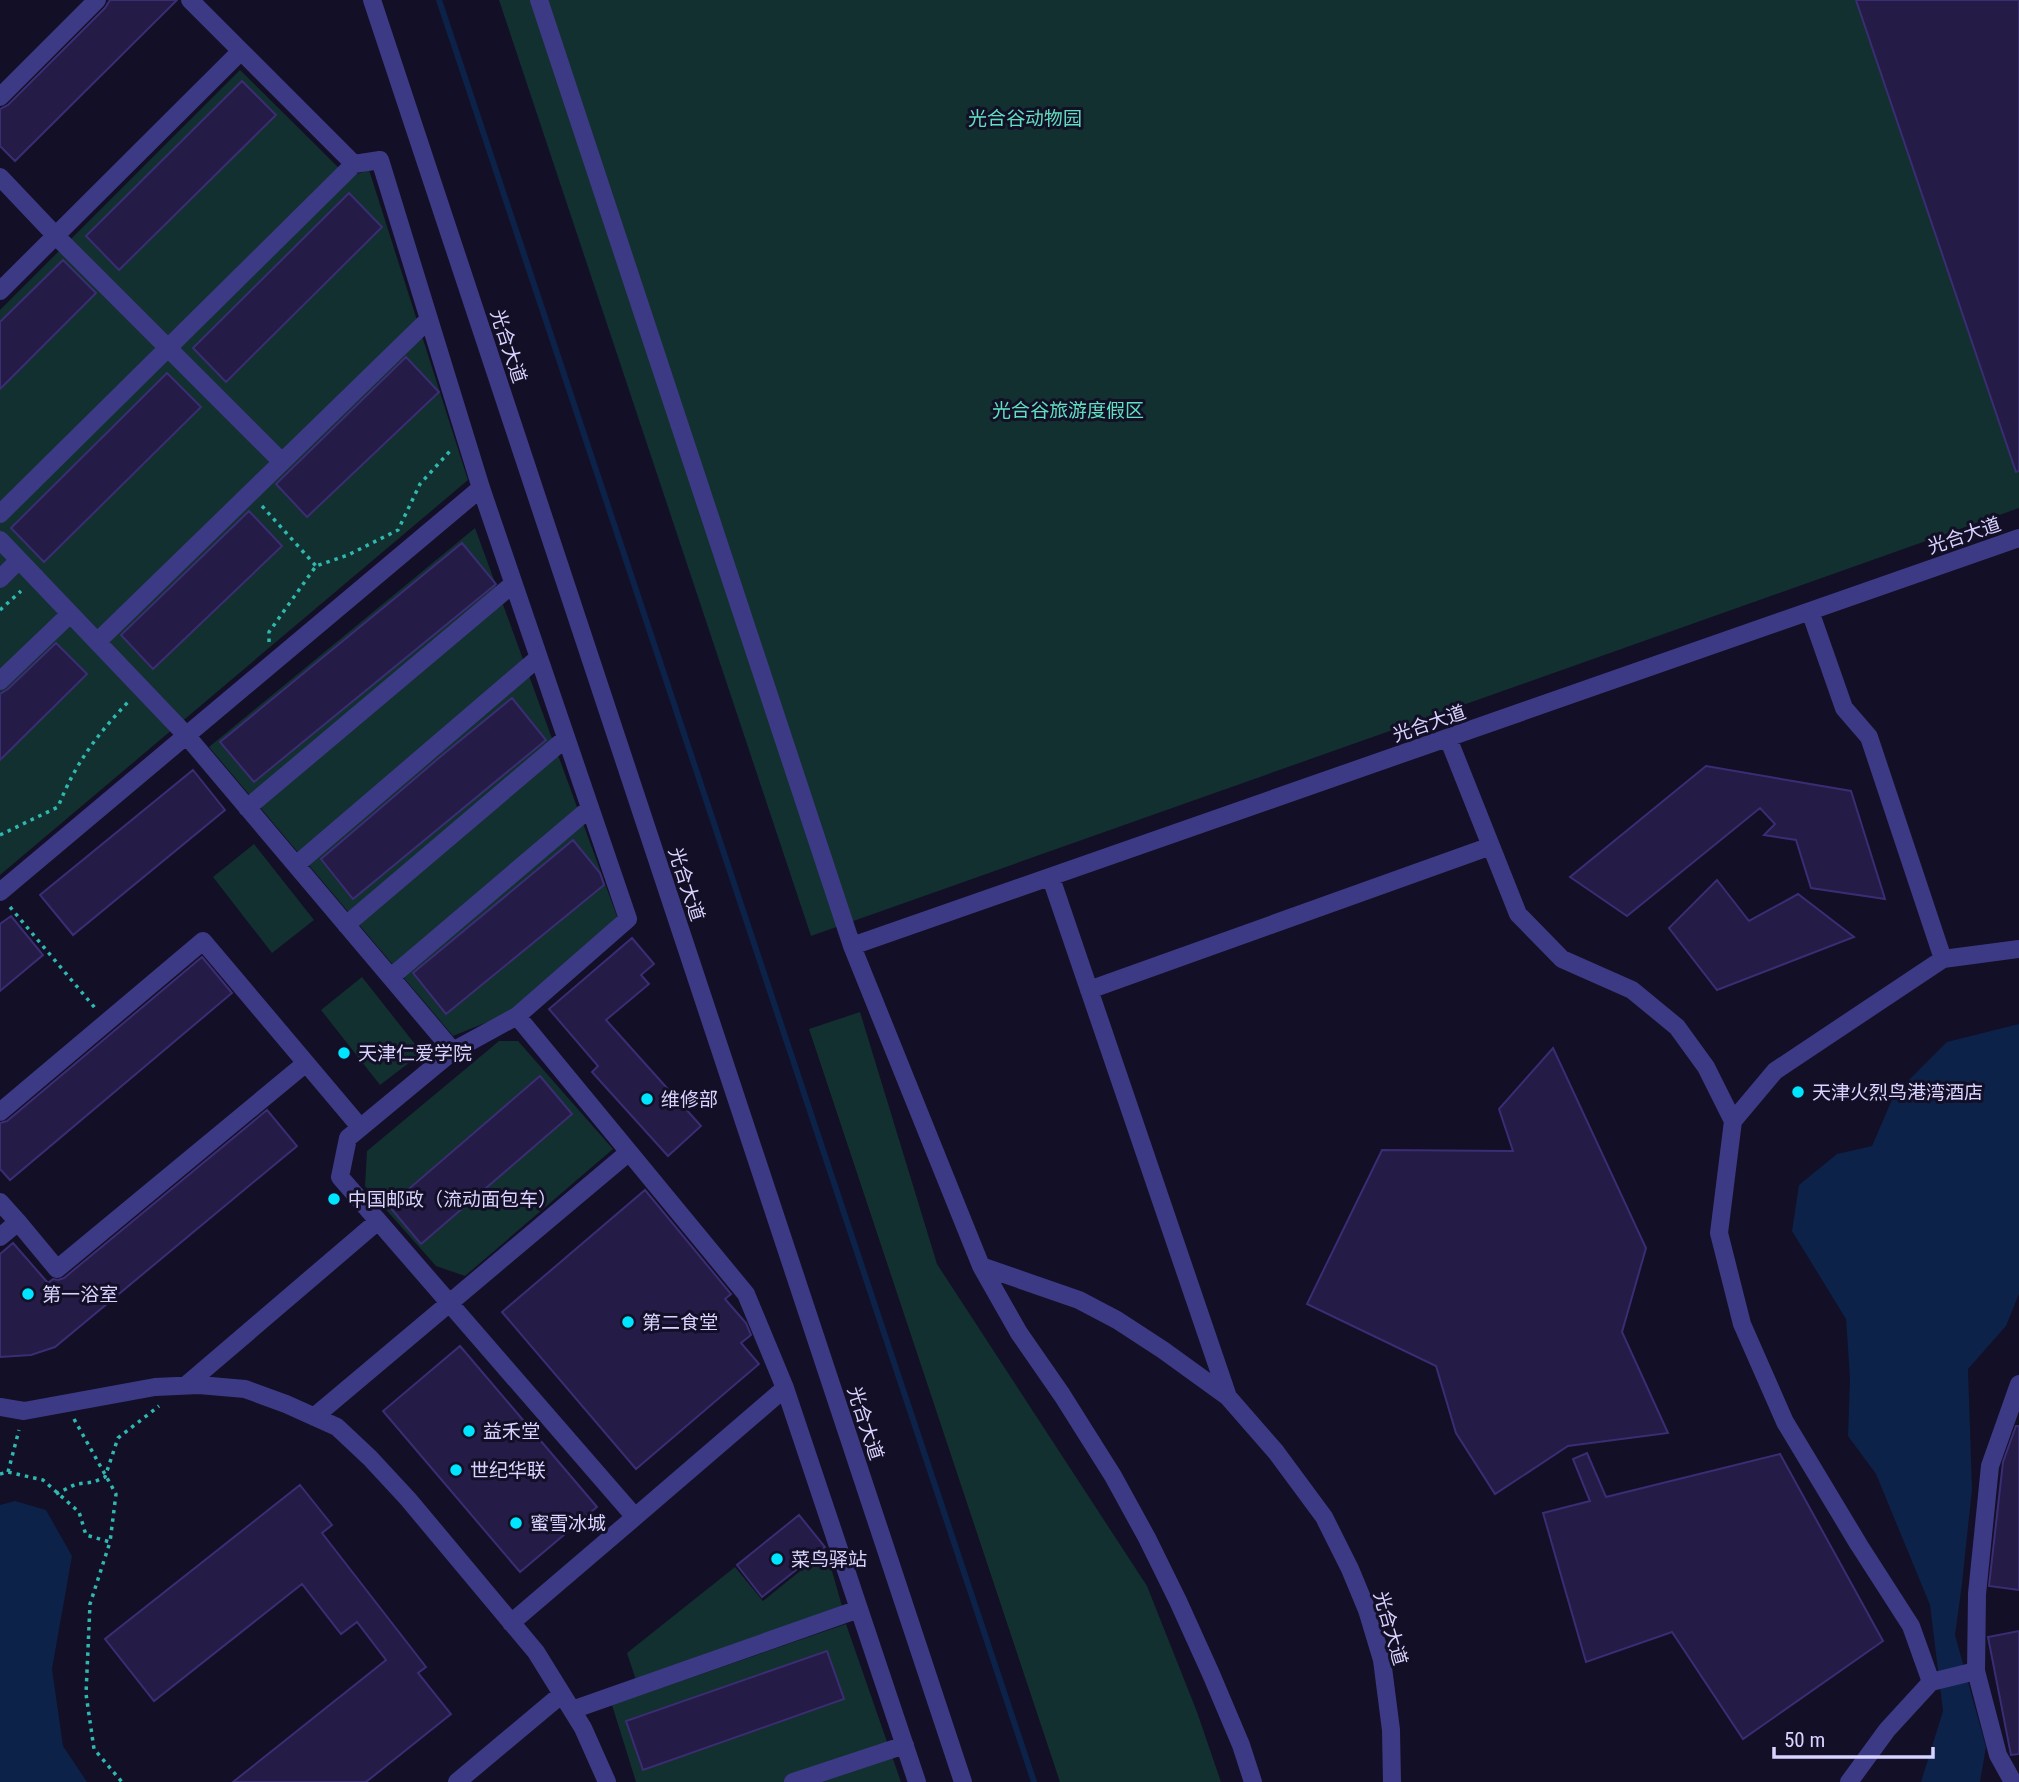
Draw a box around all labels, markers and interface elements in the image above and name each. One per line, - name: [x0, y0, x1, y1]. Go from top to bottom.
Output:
- park label: 光合谷动物园: [968, 107, 1082, 130]
- street label: 光合大道: [486, 306, 531, 386]
- park label: 光合谷旅游度假区: [992, 399, 1144, 422]
- street label: 光合大道: [1924, 512, 2004, 559]
- street label: 光合大道: [1389, 700, 1469, 747]
- street label: 光合大道: [664, 844, 709, 924]
- place label: 天津仁爱学院: [358, 1042, 472, 1065]
- marker: 天津仁爱学院: [336, 1045, 352, 1061]
- place label: 天津火烈鸟港湾酒店: [1812, 1081, 1983, 1104]
- marker: 天津火烈鸟港湾酒店: [1790, 1084, 1806, 1100]
- place label: 维修部: [661, 1088, 718, 1111]
- marker: 维修部: [639, 1091, 655, 1107]
- place label: 中国邮政（流动面包车）: [348, 1188, 557, 1211]
- marker: 中国邮政（流动面包车）: [326, 1191, 342, 1207]
- place label: 第一浴室: [42, 1283, 118, 1306]
- marker: 第一浴室: [20, 1286, 36, 1302]
- place label: 第二食堂: [642, 1311, 718, 1334]
- marker: 第二食堂: [620, 1314, 636, 1330]
- street label: 光合大道: [843, 1383, 888, 1463]
- place label: 益禾堂: [483, 1420, 540, 1443]
- marker: 益禾堂: [461, 1423, 477, 1439]
- place label: 世纪华联: [470, 1459, 546, 1482]
- marker: 世纪华联: [448, 1462, 464, 1478]
- place label: 蜜雪冰城: [530, 1512, 606, 1535]
- marker: 蜜雪冰城: [508, 1515, 524, 1531]
- place label: 菜鸟驿站: [791, 1548, 867, 1571]
- marker: 菜鸟驿站: [769, 1551, 785, 1567]
- street label: 光合大道: [1369, 1588, 1412, 1668]
- scale bar: [1774, 1716, 1933, 1760]
- text: 50 m: [1784, 1728, 1825, 1752]

